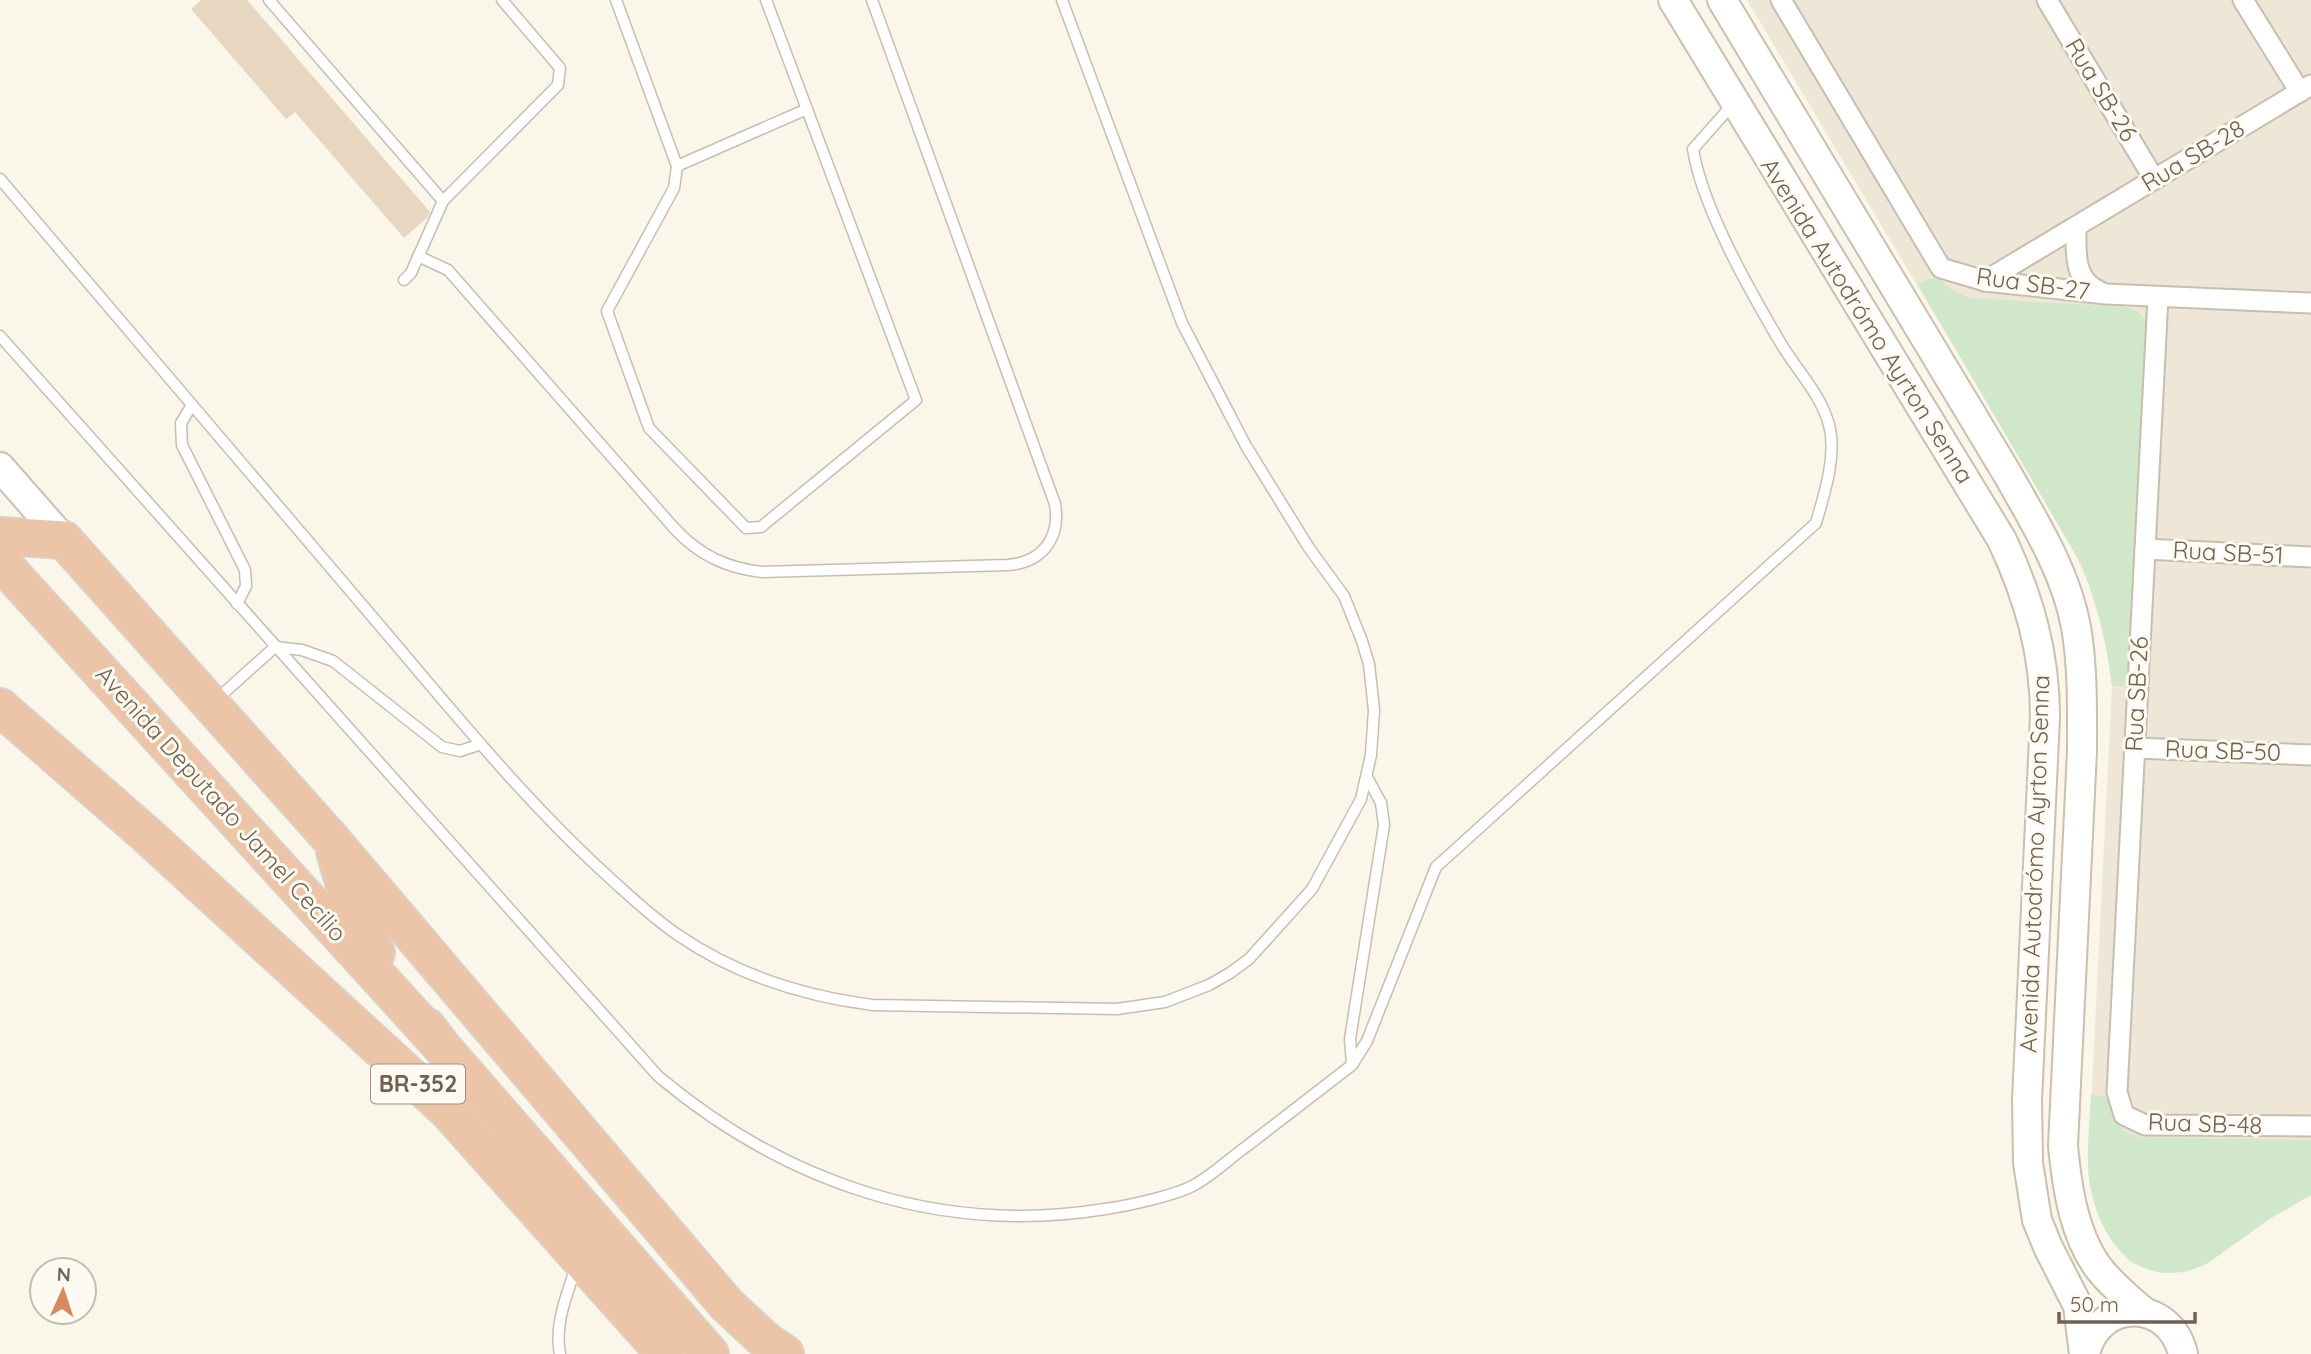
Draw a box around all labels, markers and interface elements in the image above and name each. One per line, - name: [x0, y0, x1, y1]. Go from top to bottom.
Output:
- street label: Rua SB-26: [2059, 32, 2144, 147]
- street label: Rua SB-28: [2135, 113, 2250, 198]
- street label: Avenida Autodrómo Ayrton Senna: [1755, 152, 1981, 489]
- street label: Rua SB-27: [1974, 260, 2092, 306]
- street label: Rua SB-51: [2172, 534, 2284, 570]
- street label: Rua SB-26: [2118, 636, 2154, 752]
- street label: Avenida Deputado Jamel Cecilio: [90, 659, 354, 947]
- street label: Avenida Autodrómo Ayrton Senna: [2012, 674, 2056, 1054]
- street label: Rua SB-50: [2164, 733, 2282, 767]
- road number: BR-352: [371, 1064, 465, 1104]
- street label: Rua SB-48: [2147, 1106, 2263, 1140]
- north arrow: [28, 1256, 98, 1326]
- text: N: [56, 1262, 71, 1286]
- scale bar: [2059, 1280, 2196, 1324]
- text: 50 m: [2070, 1291, 2119, 1317]

